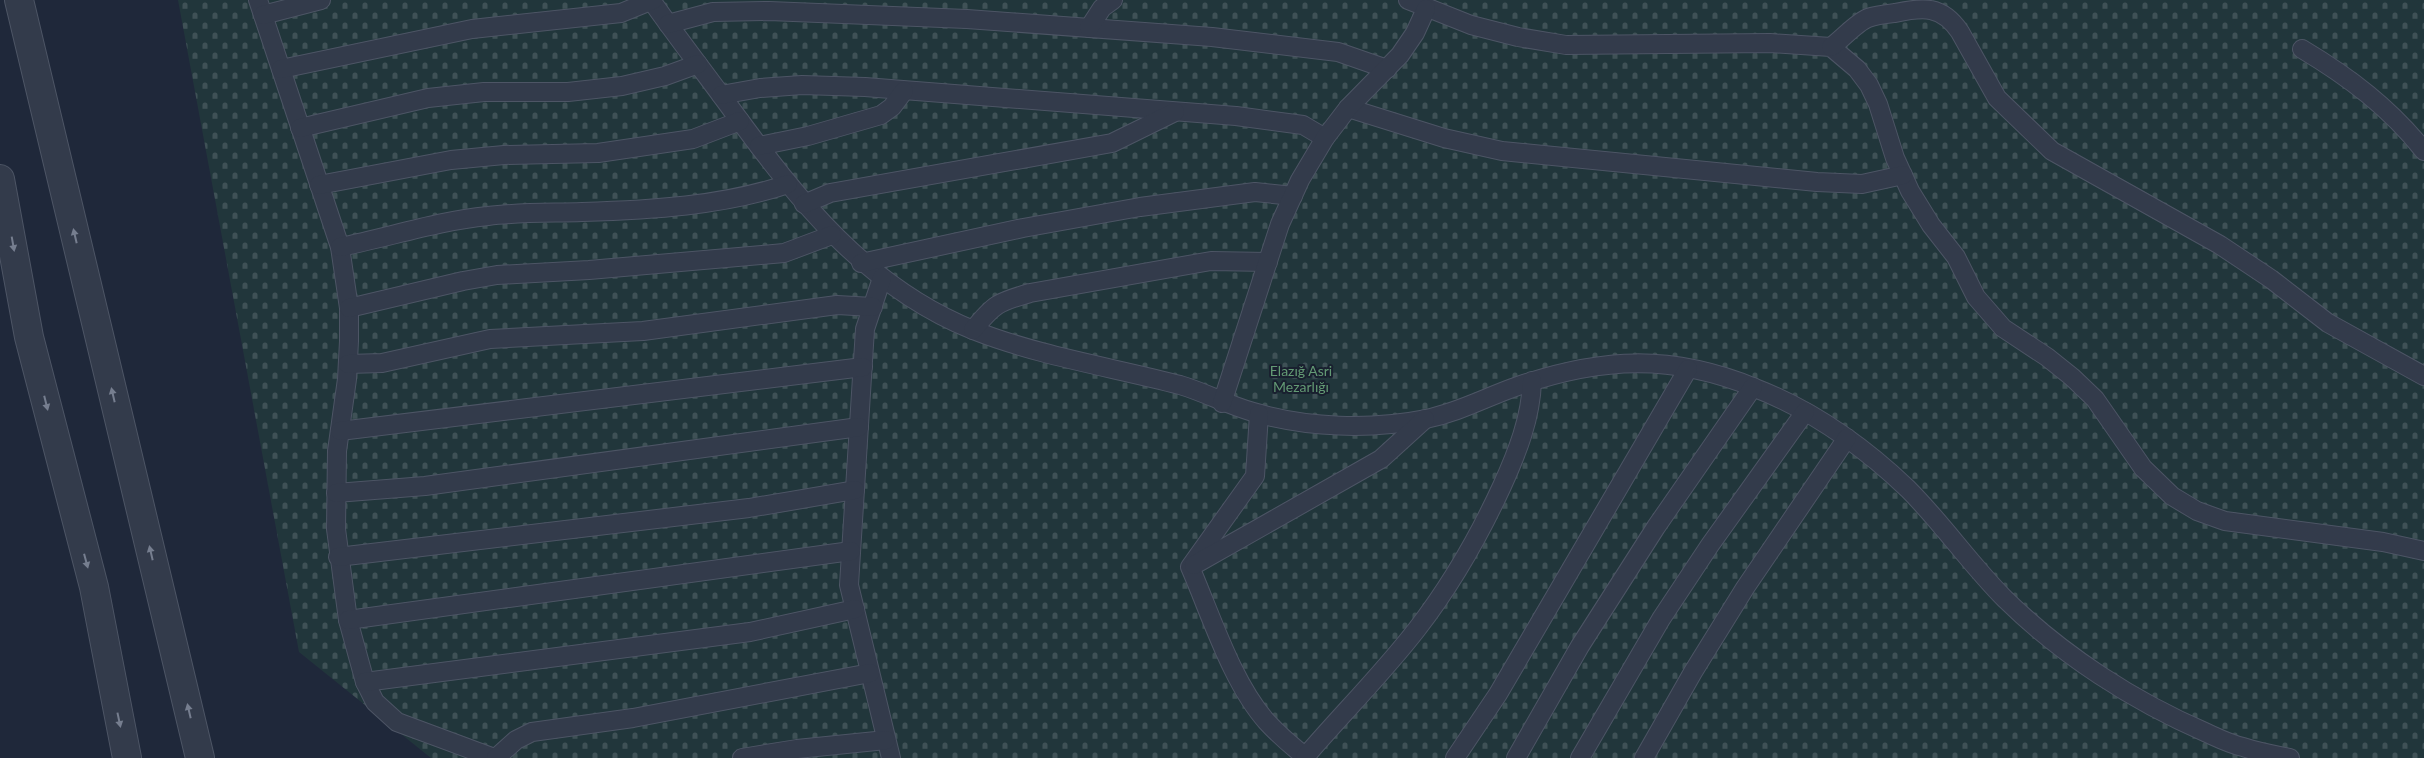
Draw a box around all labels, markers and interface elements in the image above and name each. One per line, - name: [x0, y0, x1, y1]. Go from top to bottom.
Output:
- one-way arrow: [71, 229, 79, 244]
- one-way arrow: [10, 237, 18, 253]
- park label: Elazığ Asri Mezarlığı: [1270, 362, 1332, 395]
- one-way arrow: [109, 387, 117, 402]
- one-way arrow: [42, 396, 50, 411]
- one-way arrow: [147, 545, 155, 560]
- one-way arrow: [83, 553, 91, 568]
- one-way arrow: [185, 703, 193, 718]
- one-way arrow: [115, 712, 123, 727]

